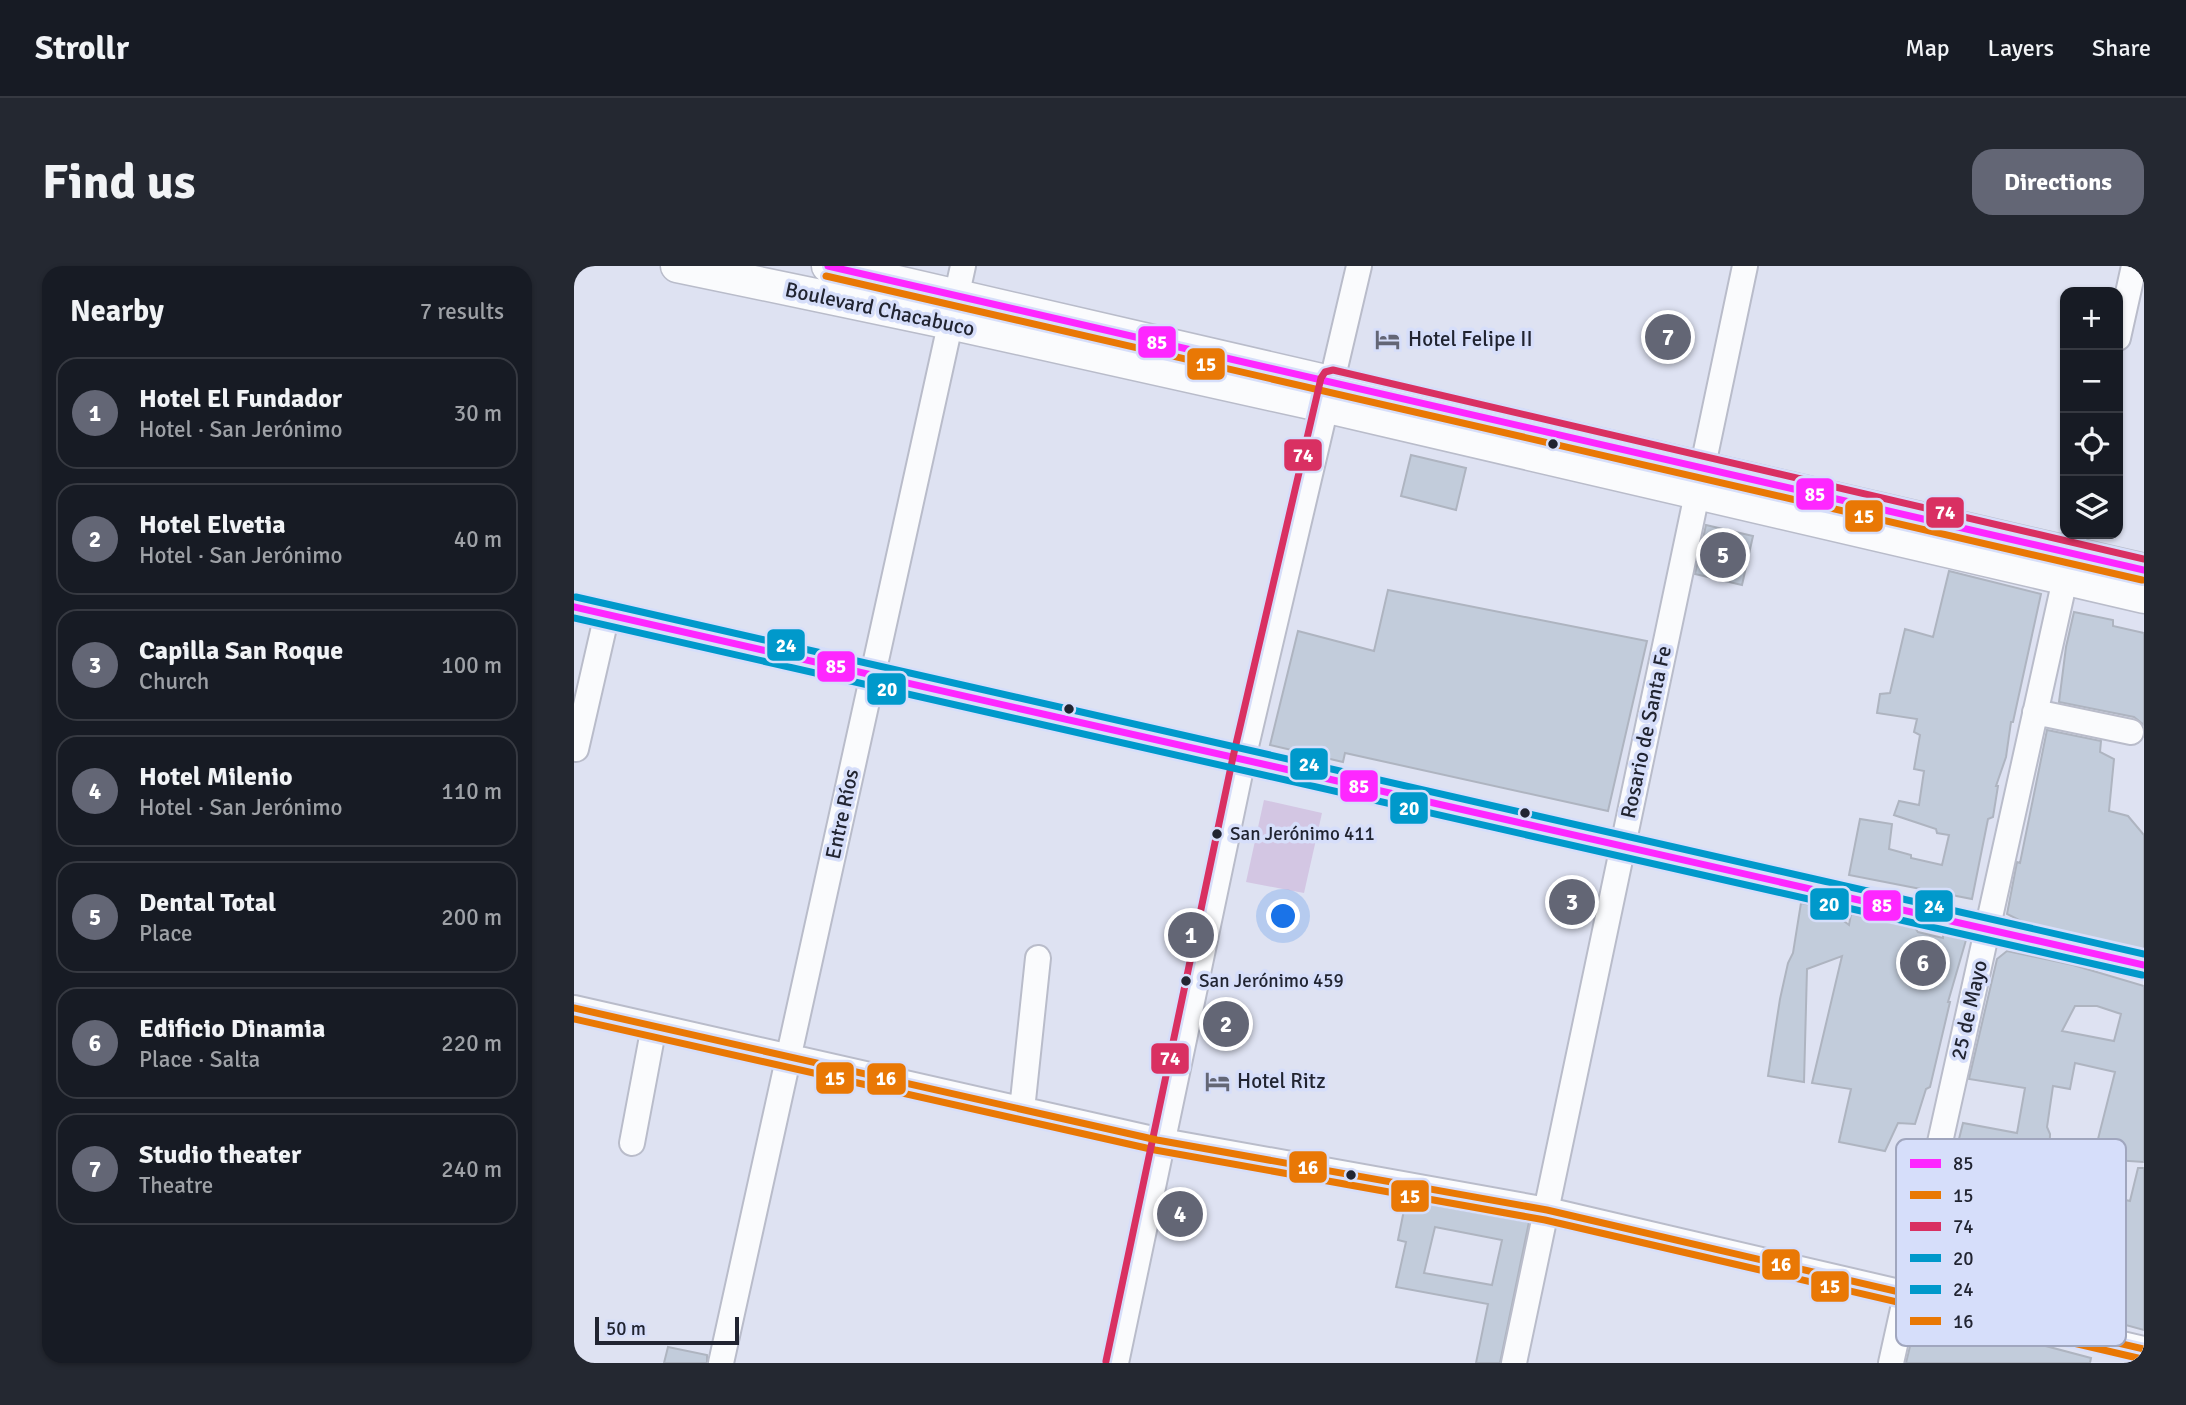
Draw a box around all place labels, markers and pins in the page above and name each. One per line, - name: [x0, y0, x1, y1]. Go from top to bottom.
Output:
- pin: 7: [1645, 311, 1691, 363]
- hotel icon: Hotel Felipe II: [1374, 325, 1402, 353]
- place label: Hotel Felipe II: [1408, 326, 1533, 352]
- unlabelled marker: [1546, 437, 1560, 451]
- pin: 5: [1700, 529, 1746, 581]
- unlabelled marker: [1062, 702, 1076, 716]
- unlabelled marker: [1518, 806, 1532, 820]
- place label: San Jerónimo 411: [1230, 822, 1375, 846]
- marker: San Jerónimo 411: [1210, 827, 1224, 841]
- pin: 3: [1549, 876, 1595, 928]
- pin: 1: [1168, 909, 1214, 961]
- pin: 6: [1900, 937, 1946, 989]
- place label: San Jerónimo 459: [1199, 969, 1344, 993]
- marker: San Jerónimo 459: [1179, 974, 1193, 988]
- pin: 2: [1203, 998, 1249, 1050]
- hotel icon: Hotel Ritz: [1203, 1067, 1231, 1095]
- place label: Hotel Ritz: [1237, 1068, 1326, 1094]
- unlabelled marker: [1344, 1168, 1358, 1182]
- pin: 4: [1157, 1188, 1203, 1240]

